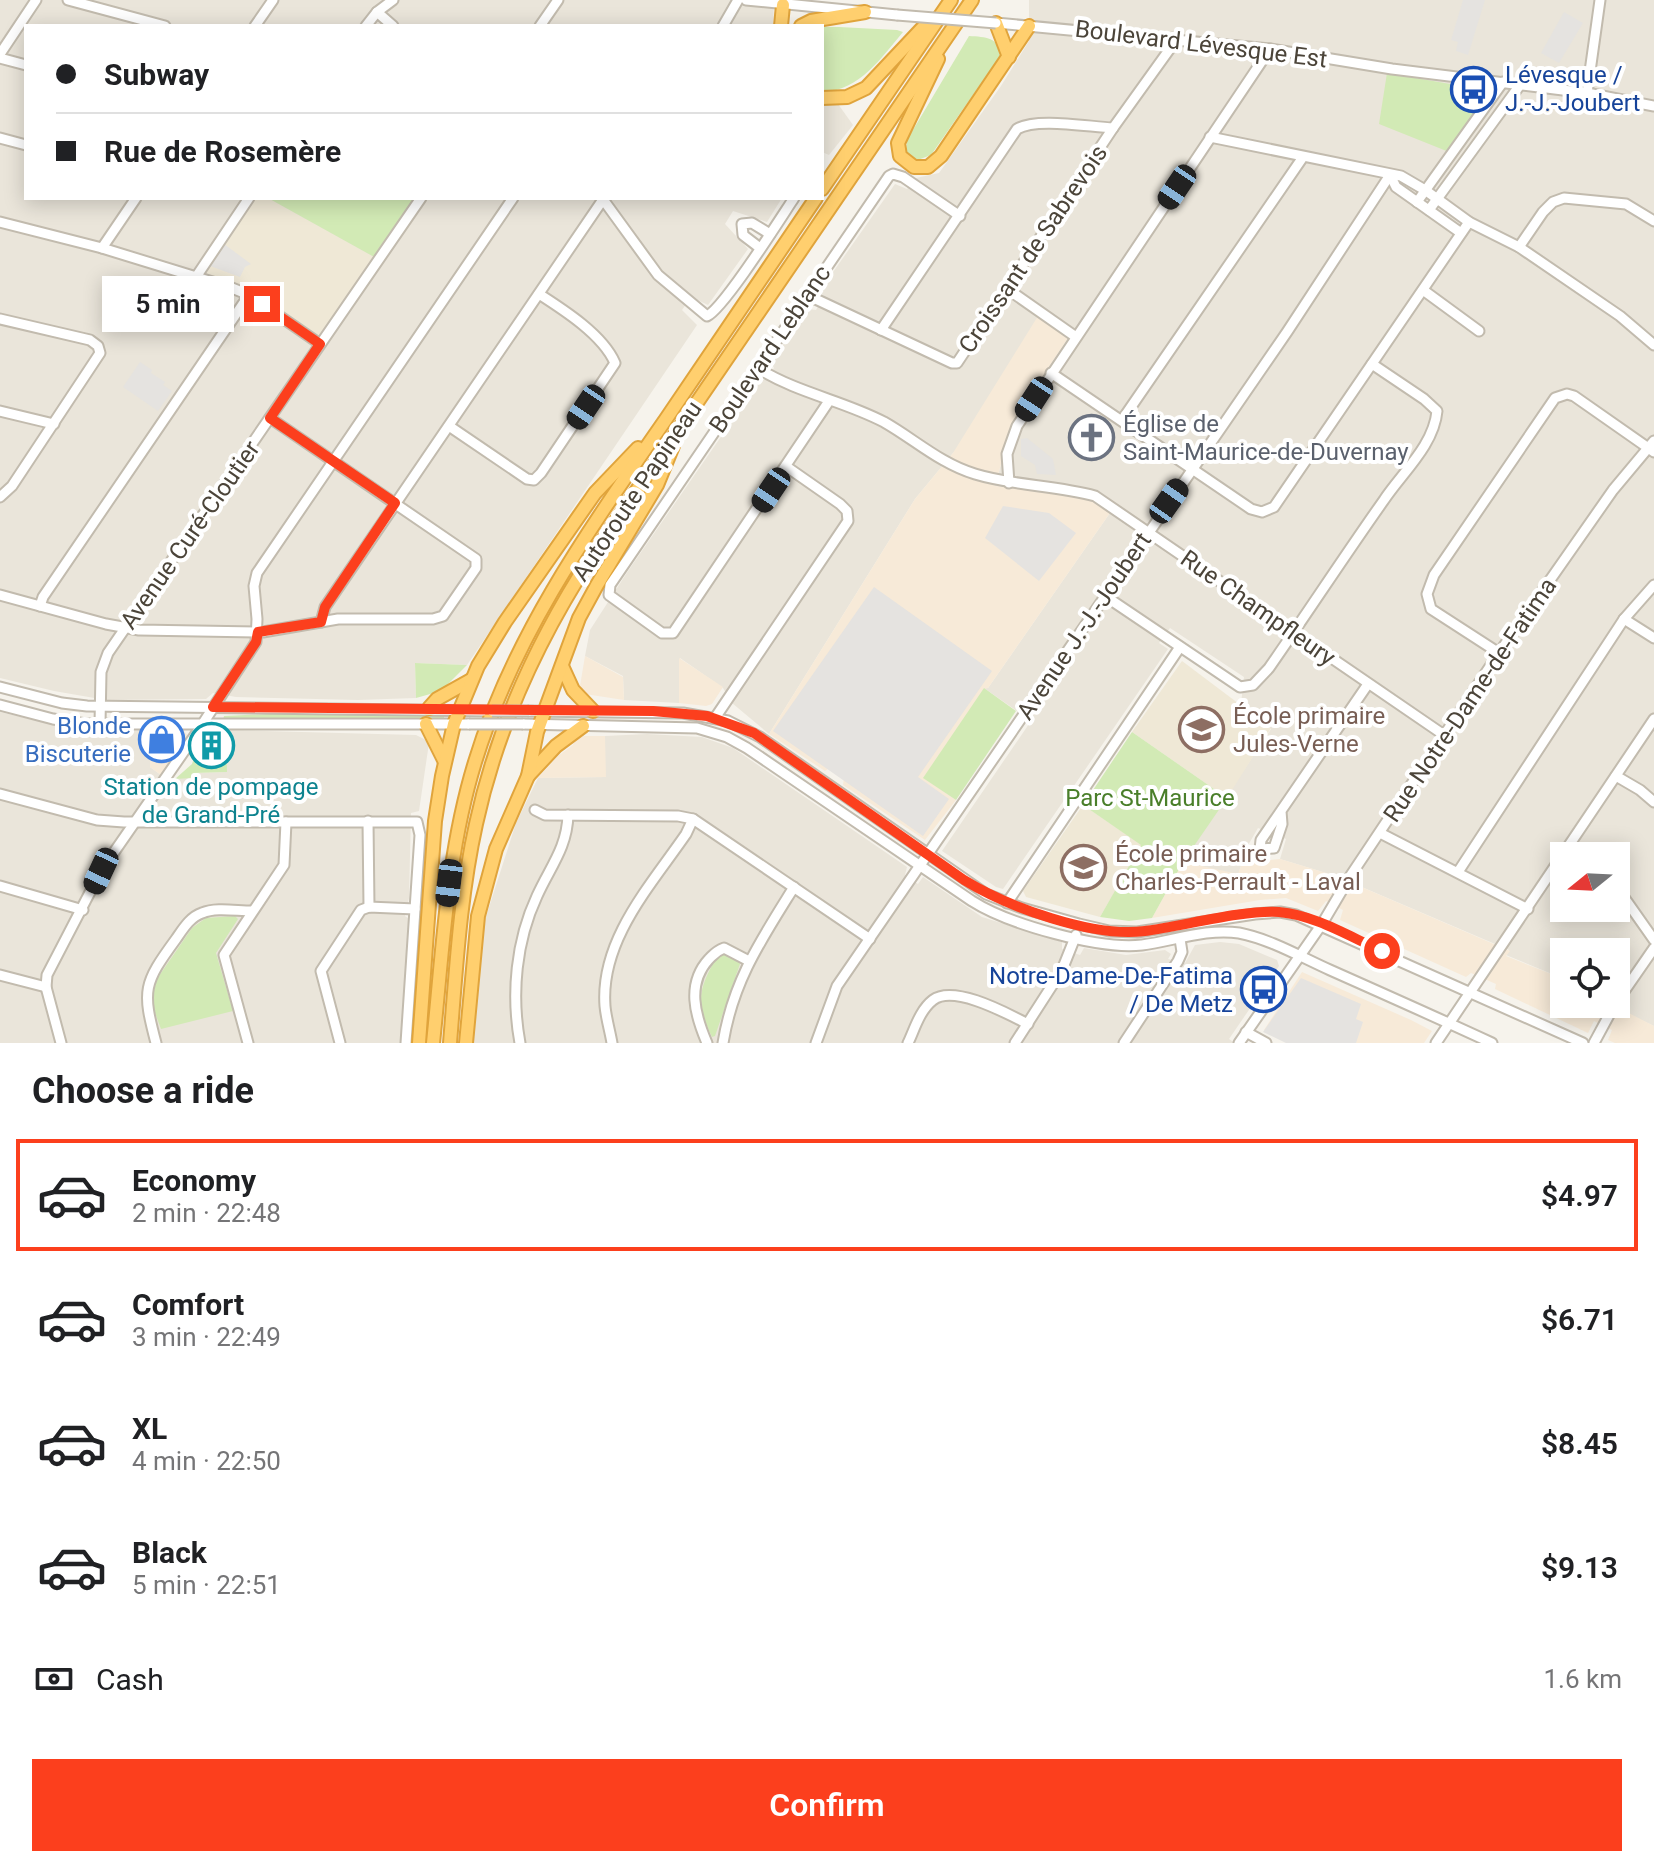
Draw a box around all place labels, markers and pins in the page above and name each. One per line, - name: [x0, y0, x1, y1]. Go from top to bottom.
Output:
- place label: Lévesque / J.-J.-Joubert: [1505, 61, 1640, 117]
- bus stop icon: Lévesque / J.-J.-Joubert: [1450, 65, 1498, 113]
- place label: Église de Saint-Maurice-de-Duvernay: [1123, 410, 1409, 466]
- church icon: Église de Saint-Maurice-de-Duvernay: [1068, 414, 1116, 462]
- place label: École primaire Jules-Verne: [1233, 702, 1385, 758]
- school or university icon: École primaire Jules-Verne: [1178, 706, 1226, 754]
- place label: Blonde Biscuterie: [25, 712, 131, 768]
- shop icon: Blonde Biscuterie: [138, 716, 186, 764]
- building icon: Station de pompage de Grand-Pré: [187, 721, 235, 769]
- place label: Station de pompage de Grand-Pré: [104, 773, 318, 829]
- place label: École primaire Charles-Perrault - Laval: [1115, 840, 1361, 896]
- school or university icon: École primaire Charles-Perrault - Laval: [1060, 844, 1108, 892]
- place label: Notre-Dame-De-Fatima / De Metz: [989, 962, 1233, 1018]
- bus stop icon: Notre-Dame-De-Fatima / De Metz: [1240, 966, 1288, 1014]

